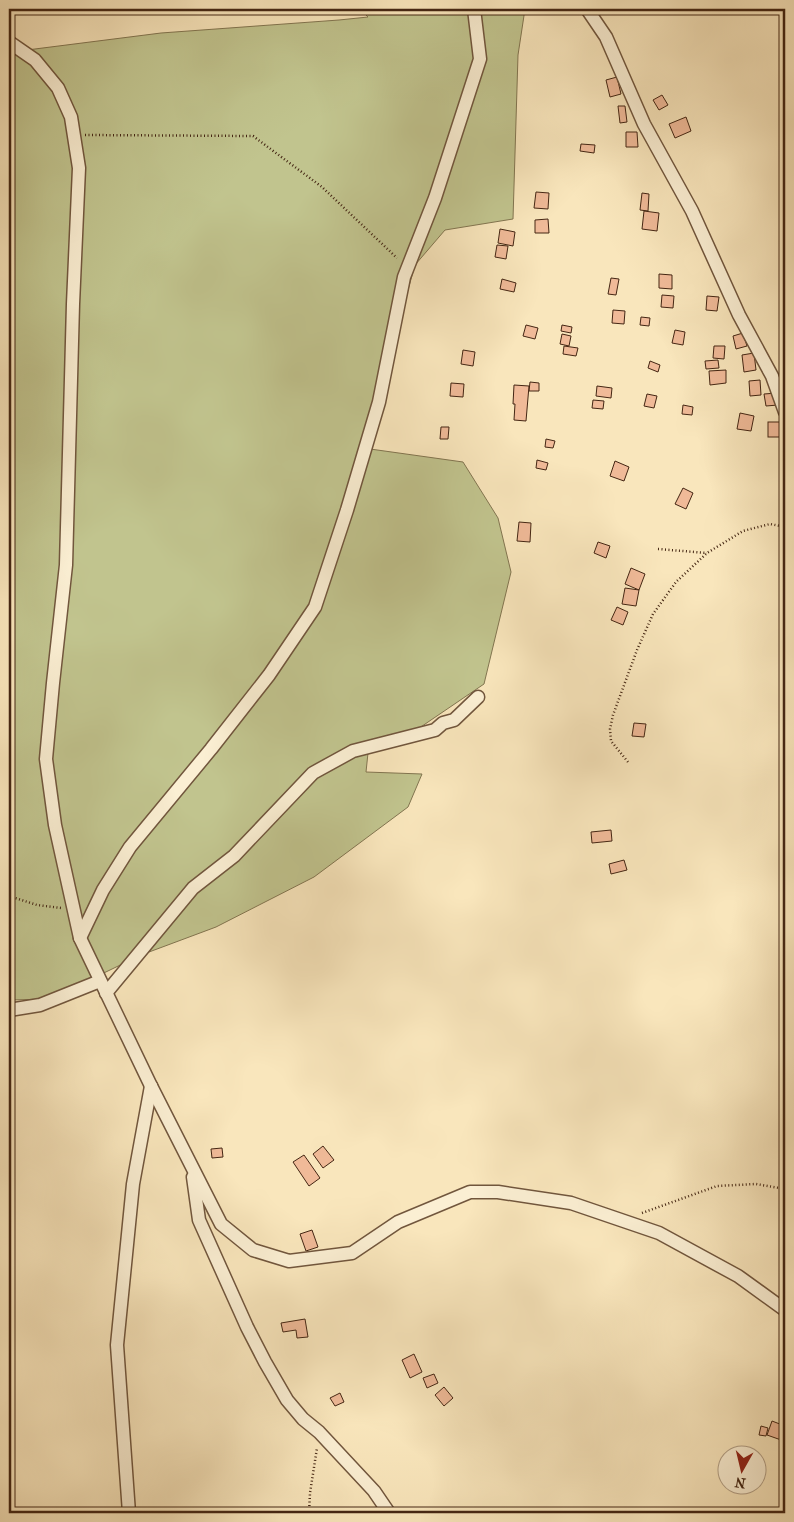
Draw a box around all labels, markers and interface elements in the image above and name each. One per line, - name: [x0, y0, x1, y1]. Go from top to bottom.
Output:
- north arrow: [716, 1444, 766, 1494]
- text: N: [733, 1473, 747, 1492]

